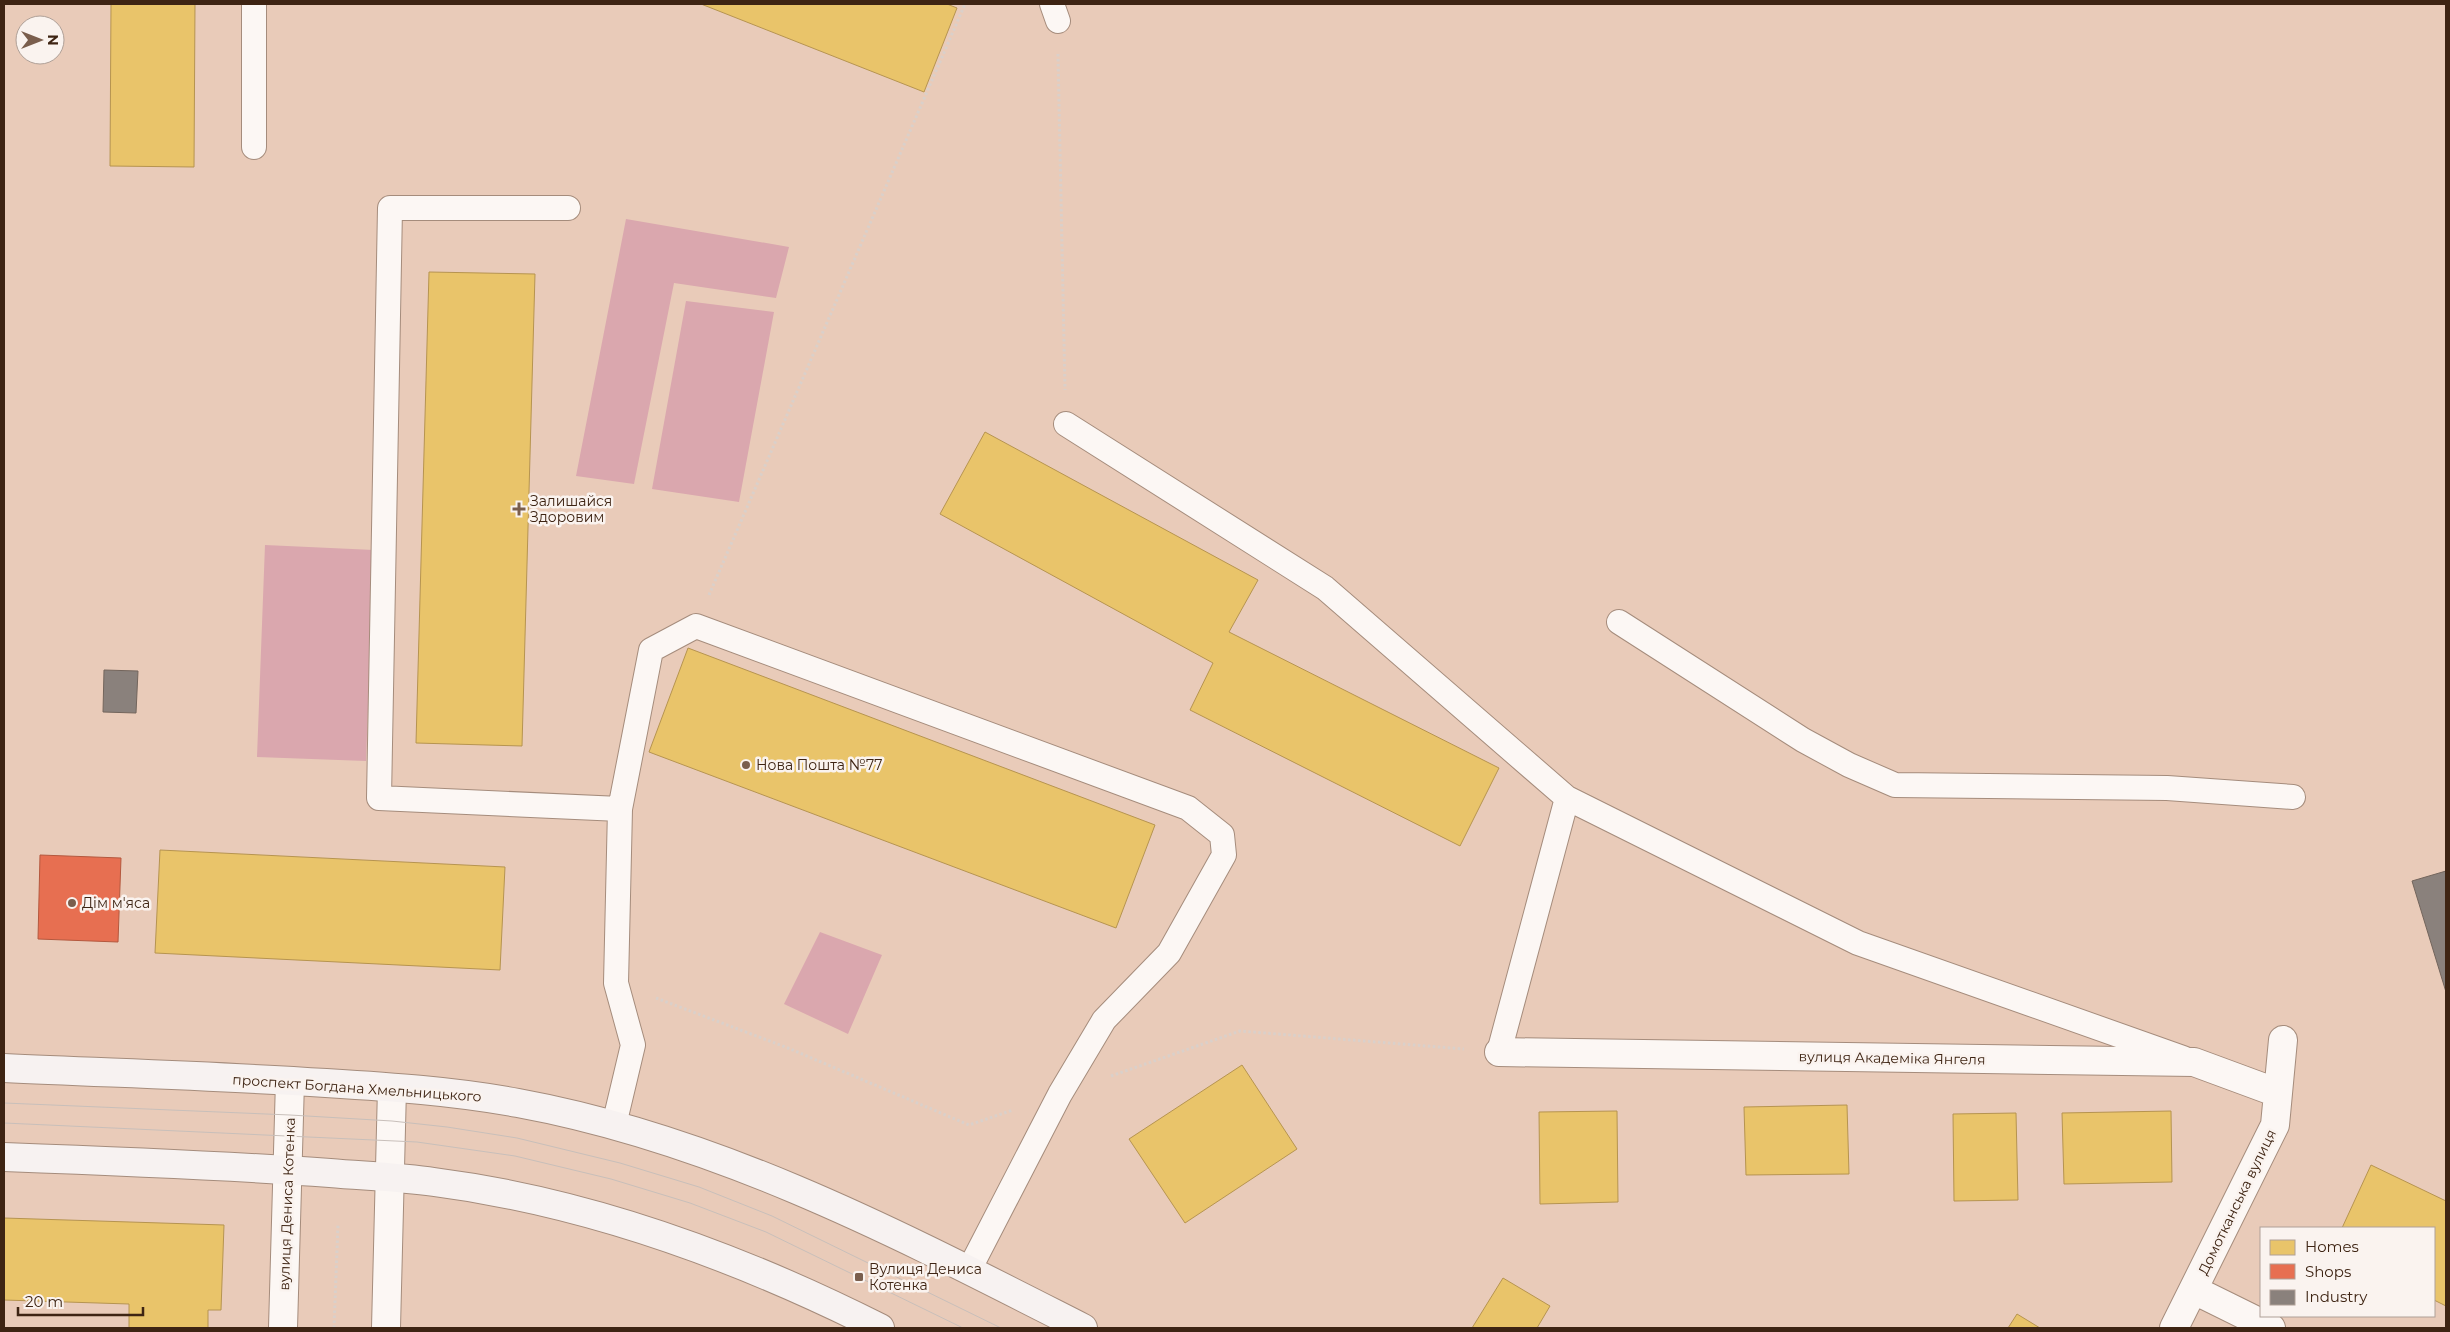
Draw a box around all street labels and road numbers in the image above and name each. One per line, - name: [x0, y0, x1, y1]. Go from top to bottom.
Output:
- street label: вулиця Академіка Янгеля: [1798, 1047, 1986, 1069]
- street label: проспект Богдана Хмельницького: [232, 1070, 482, 1106]
- street label: вулиця Дениса Котенка: [275, 1117, 299, 1291]
- street label: Домотканська вулиця: [2194, 1126, 2280, 1278]

